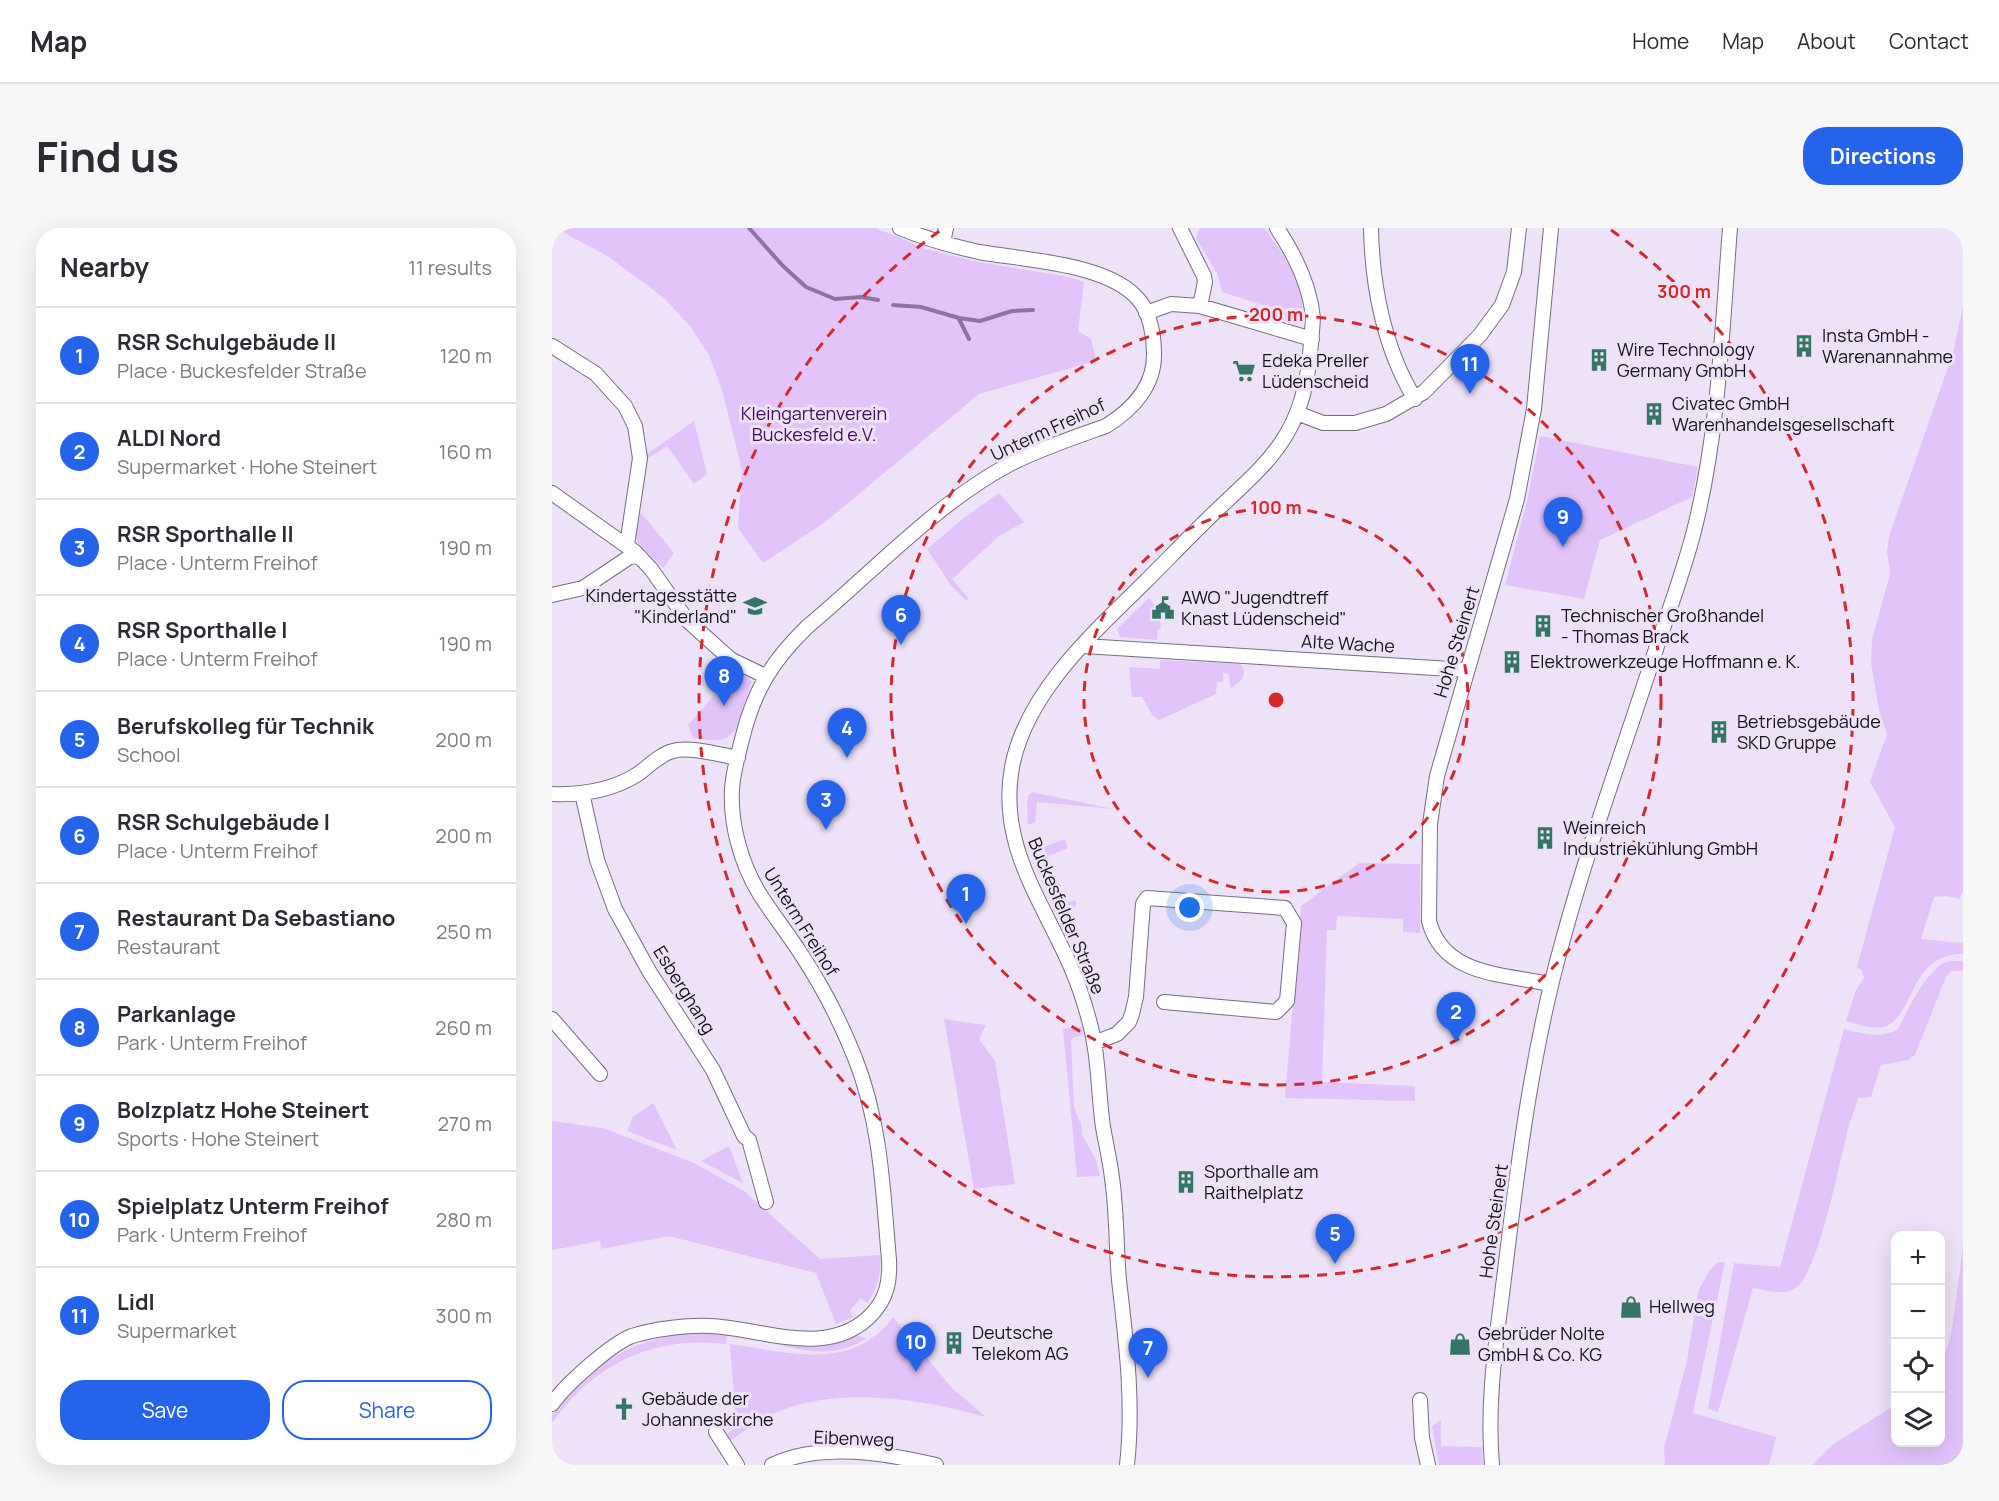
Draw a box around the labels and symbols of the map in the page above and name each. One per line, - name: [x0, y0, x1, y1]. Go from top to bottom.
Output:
- text: 300 m: [1657, 279, 1711, 303]
- text: 200 m: [1249, 302, 1303, 326]
- place label: Insta GmbH - Warenannahme: [1822, 323, 1953, 368]
- building icon: Insta GmbH - Warenannahme: [1791, 333, 1817, 359]
- place label: Wire Technology Germany GmbH: [1617, 337, 1755, 382]
- pin: 11: [1450, 344, 1490, 394]
- building icon: Wire Technology Germany GmbH: [1586, 347, 1612, 373]
- place label: Edeka Preller Lüdenscheid: [1262, 348, 1370, 393]
- supermarket icon: Edeka Preller Lüdenscheid: [1231, 358, 1257, 384]
- place label: Civatec GmbH Warenhandelsgesellschaft: [1672, 391, 1895, 436]
- street label: Unterm Freihof: [986, 392, 1109, 466]
- park label: Kleingartenverein Buckesfeld e.V.: [741, 401, 887, 446]
- building icon: Civatec GmbH Warenhandelsgesellschaft: [1641, 401, 1667, 427]
- text: 100 m: [1250, 495, 1302, 519]
- pin: 9: [1544, 498, 1582, 547]
- place label: Kindertagesstätte "Kinderland": [585, 583, 737, 628]
- street label: Hohe Steinert: [1428, 583, 1484, 700]
- place label: AWO "Jugendtreff Knast Lüdenscheid": [1181, 585, 1347, 630]
- school or university icon: Kindertagesstätte "Kinderland": [742, 593, 768, 619]
- public building icon: AWO "Jugendtreff Knast Lüdenscheid": [1150, 595, 1176, 621]
- pin: 6: [882, 596, 920, 645]
- place label: Technischer Großhandel - Thomas Brack: [1561, 603, 1764, 648]
- building icon: Technischer Großhandel - Thomas Brack: [1530, 613, 1556, 639]
- street label: Alte Wache: [1301, 629, 1396, 657]
- building icon: Elektrowerkzeuge Hoffmann e. K.: [1499, 649, 1525, 675]
- place label: Elektrowerkzeuge Hoffmann e. K.: [1530, 649, 1801, 673]
- pin: 8: [704, 656, 744, 706]
- centre of rings: [1266, 690, 1286, 710]
- pin: 4: [828, 708, 866, 758]
- place label: Betriebsgebäude SKD Gruppe: [1737, 709, 1881, 754]
- building icon: Betriebsgebäude SKD Gruppe: [1706, 719, 1732, 745]
- pin: 3: [806, 780, 846, 830]
- place label: Weinreich Industriekühlung GmbH: [1563, 815, 1758, 860]
- building icon: Weinreich Industriekühlung GmbH: [1532, 825, 1558, 851]
- street label: Buckesfelder Straße: [1023, 834, 1111, 998]
- street label: Unterm Freihof: [759, 863, 845, 981]
- pin: 1: [946, 874, 986, 924]
- your location: [1175, 893, 1204, 922]
- street label: Esberghang: [648, 941, 721, 1038]
- pin: 2: [1436, 992, 1476, 1042]
- place label: Sporthalle am Raithelplatz: [1204, 1159, 1319, 1204]
- street label: Hohe Steinert: [1473, 1162, 1513, 1280]
- building icon: Sporthalle am Raithelplatz: [1173, 1169, 1199, 1195]
- pin: 5: [1316, 1214, 1354, 1264]
- shop icon: Hellweg: [1618, 1294, 1644, 1320]
- place label: Hellweg: [1649, 1294, 1715, 1318]
- place label: Deutsche Telekom AG: [972, 1320, 1069, 1365]
- place label: Gebrüder Nolte GmbH & Co. KG: [1478, 1321, 1605, 1366]
- pin: 10: [896, 1322, 936, 1372]
- pin: 7: [1128, 1328, 1168, 1378]
- building icon: Deutsche Telekom AG: [941, 1330, 967, 1356]
- shop icon: Gebrüder Nolte GmbH & Co. KG: [1447, 1331, 1473, 1357]
- place label: Gebäude der Johanneskirche: [642, 1386, 774, 1431]
- church icon: Gebäude der Johanneskirche: [611, 1396, 637, 1422]
- street label: Eibenweg: [813, 1425, 895, 1451]

